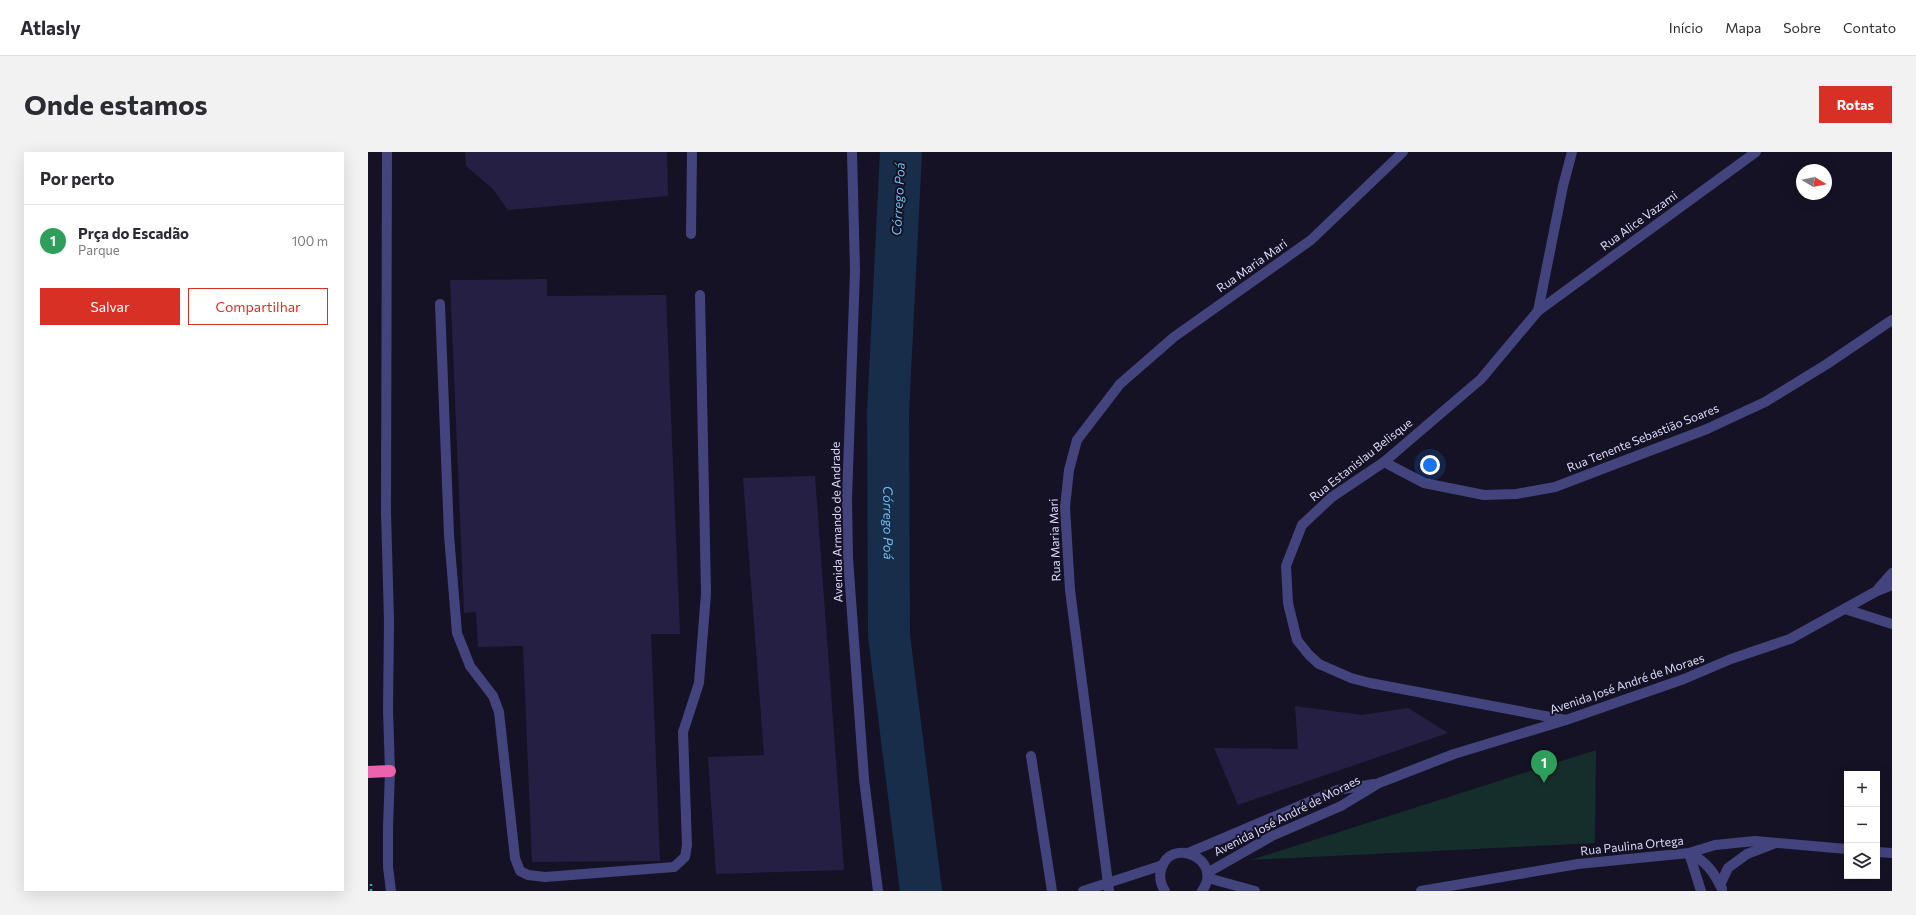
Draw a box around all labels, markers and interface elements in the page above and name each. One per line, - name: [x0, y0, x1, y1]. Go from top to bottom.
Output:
- text: Atlasly: [20, 16, 81, 39]
- text: Início: [1669, 19, 1703, 36]
- text: Mapa: [1725, 19, 1761, 36]
- text: Sobre: [1783, 19, 1821, 36]
- text: Contato: [1843, 19, 1896, 36]
- button: Rotas: [1819, 86, 1892, 123]
- text: Onde estamos: [24, 87, 208, 121]
- water label: Córrego Poá: [888, 162, 908, 236]
- north arrow: [1796, 164, 1832, 200]
- text: Por perto: [40, 168, 115, 189]
- street label: Rua Alice Vazami: [1597, 188, 1680, 253]
- text: Prça do Escadão: [78, 224, 189, 242]
- text: 1: [50, 233, 56, 249]
- text: 100 m: [292, 233, 328, 249]
- street label: Rua Maria Mari: [1213, 236, 1289, 295]
- text: Parque: [78, 242, 120, 258]
- button: Salvar: [40, 288, 180, 325]
- button: Compartilhar: [188, 288, 328, 325]
- street label: Rua Tenente Sebastião Soares: [1565, 400, 1721, 474]
- street label: Rua Estanislau Belisque: [1306, 415, 1415, 504]
- street label: Avenida Armando de Andrade: [828, 442, 844, 602]
- your location: [1420, 455, 1440, 475]
- water label: Córrego Poá: [880, 486, 897, 560]
- street label: Rua Maria Mari: [1046, 498, 1062, 582]
- street label: Avenida José André de Moraes: [1548, 650, 1706, 717]
- pin: 1: [1531, 750, 1557, 783]
- map controls: [1844, 771, 1880, 879]
- button: +: [1844, 771, 1880, 807]
- street label: Avenida José André de Moraes: [1211, 772, 1363, 859]
- button: −: [1844, 807, 1880, 843]
- street label: Rua Paulina Ortega: [1580, 833, 1684, 857]
- button: layers: [1844, 843, 1880, 879]

